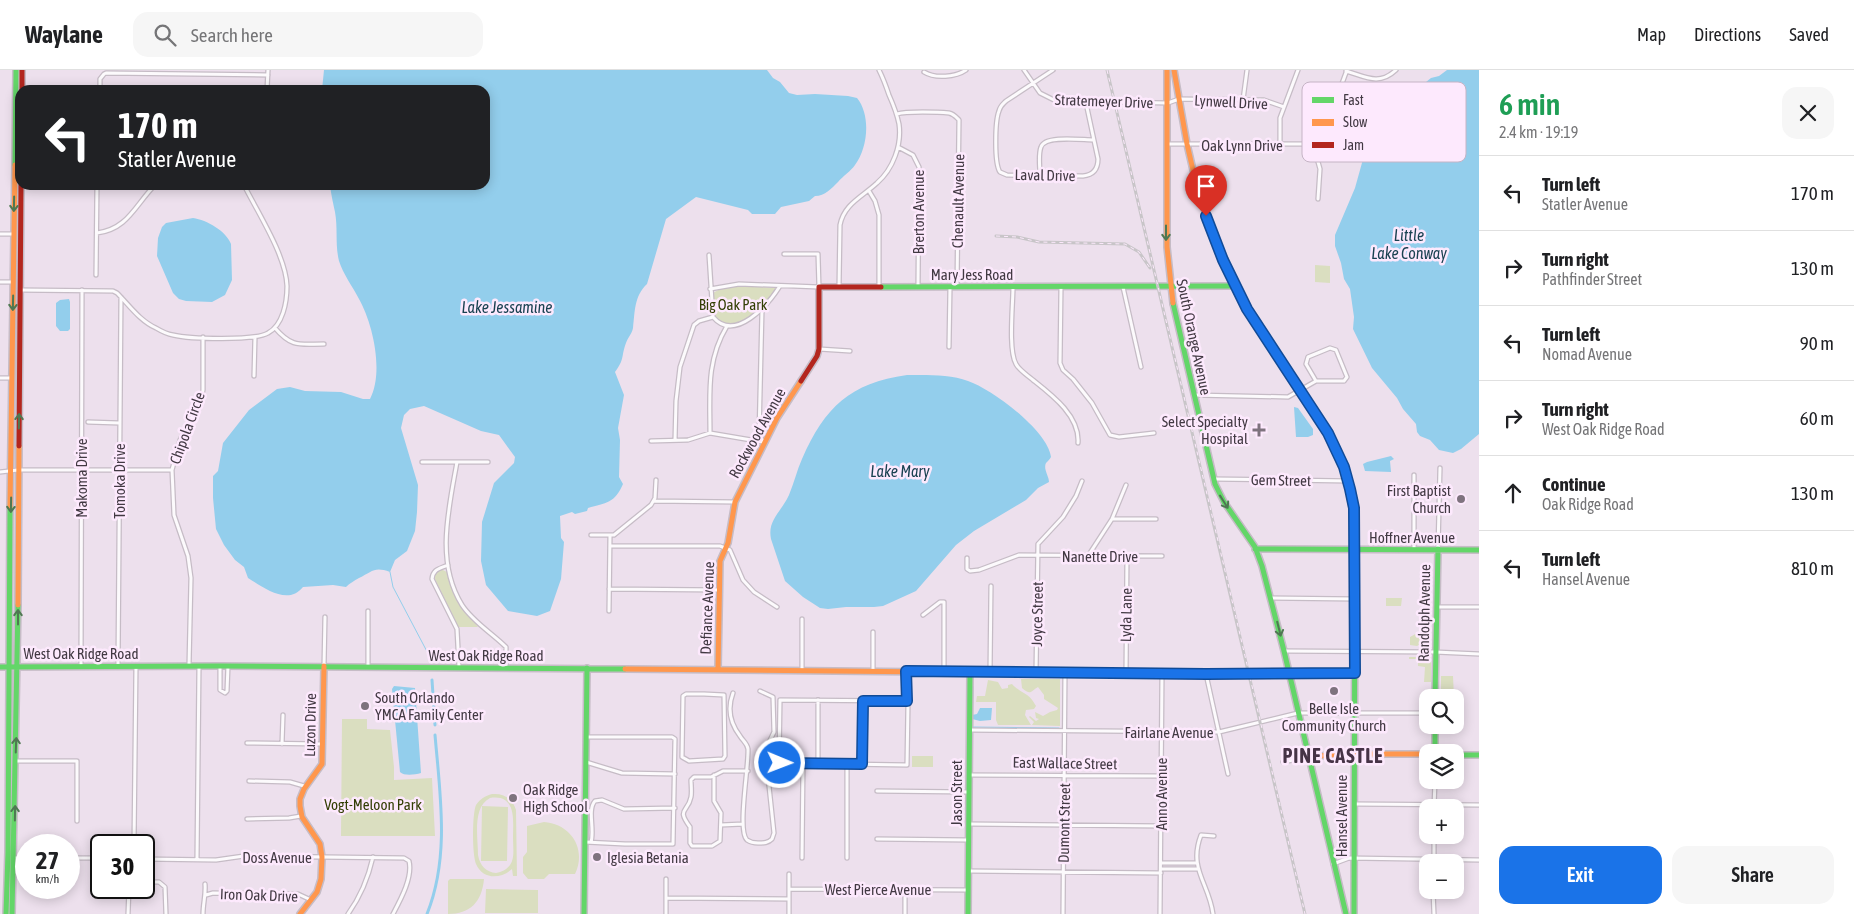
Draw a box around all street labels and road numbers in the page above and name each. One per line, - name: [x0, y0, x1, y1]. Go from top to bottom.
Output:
- street label: Stratemeyer Drive: [1054, 91, 1154, 111]
- street label: Lynwell Drive: [1194, 92, 1268, 112]
- street label: Oak Lynn Drive: [1201, 137, 1283, 154]
- street label: Chenault Avenue: [949, 154, 967, 248]
- street label: Laval Drive: [1014, 166, 1076, 184]
- street label: Brerton Avenue: [910, 169, 927, 254]
- street label: Mary Jess Road: [931, 266, 1013, 283]
- street label: South Orange Avenue: [1173, 278, 1215, 397]
- street label: Rockwood Avenue: [725, 385, 789, 481]
- street label: Chipola Circle: [166, 389, 208, 466]
- street label: Makoma Drive: [73, 438, 90, 518]
- street label: Tomoka Drive: [111, 443, 128, 519]
- street label: Gem Street: [1251, 471, 1311, 489]
- street label: Hoffner Avenue: [1369, 529, 1455, 546]
- street label: Nanette Drive: [1062, 548, 1138, 565]
- street label: Defiance Avenue: [697, 561, 717, 655]
- street label: Randolph Avenue: [1415, 564, 1433, 662]
- street label: Joyce Street: [1028, 581, 1046, 647]
- street label: Lyda Lane: [1117, 587, 1135, 642]
- street label: West Oak Ridge Road: [23, 645, 139, 662]
- street label: West Oak Ridge Road: [428, 647, 544, 664]
- street label: Luzon Drive: [301, 693, 319, 757]
- street label: Fairlane Avenue: [1124, 724, 1214, 741]
- street label: East Wallace Street: [1013, 754, 1117, 772]
- street label: Anno Avenue: [1153, 758, 1170, 830]
- street label: Jason Street: [948, 760, 965, 826]
- street label: Hansel Avenue: [1333, 775, 1350, 857]
- street label: Dumont Street: [1055, 783, 1073, 863]
- street label: Doss Avenue: [242, 849, 312, 866]
- street label: West Pierce Avenue: [825, 881, 931, 898]
- street label: Iron Oak Drive: [220, 885, 299, 905]

